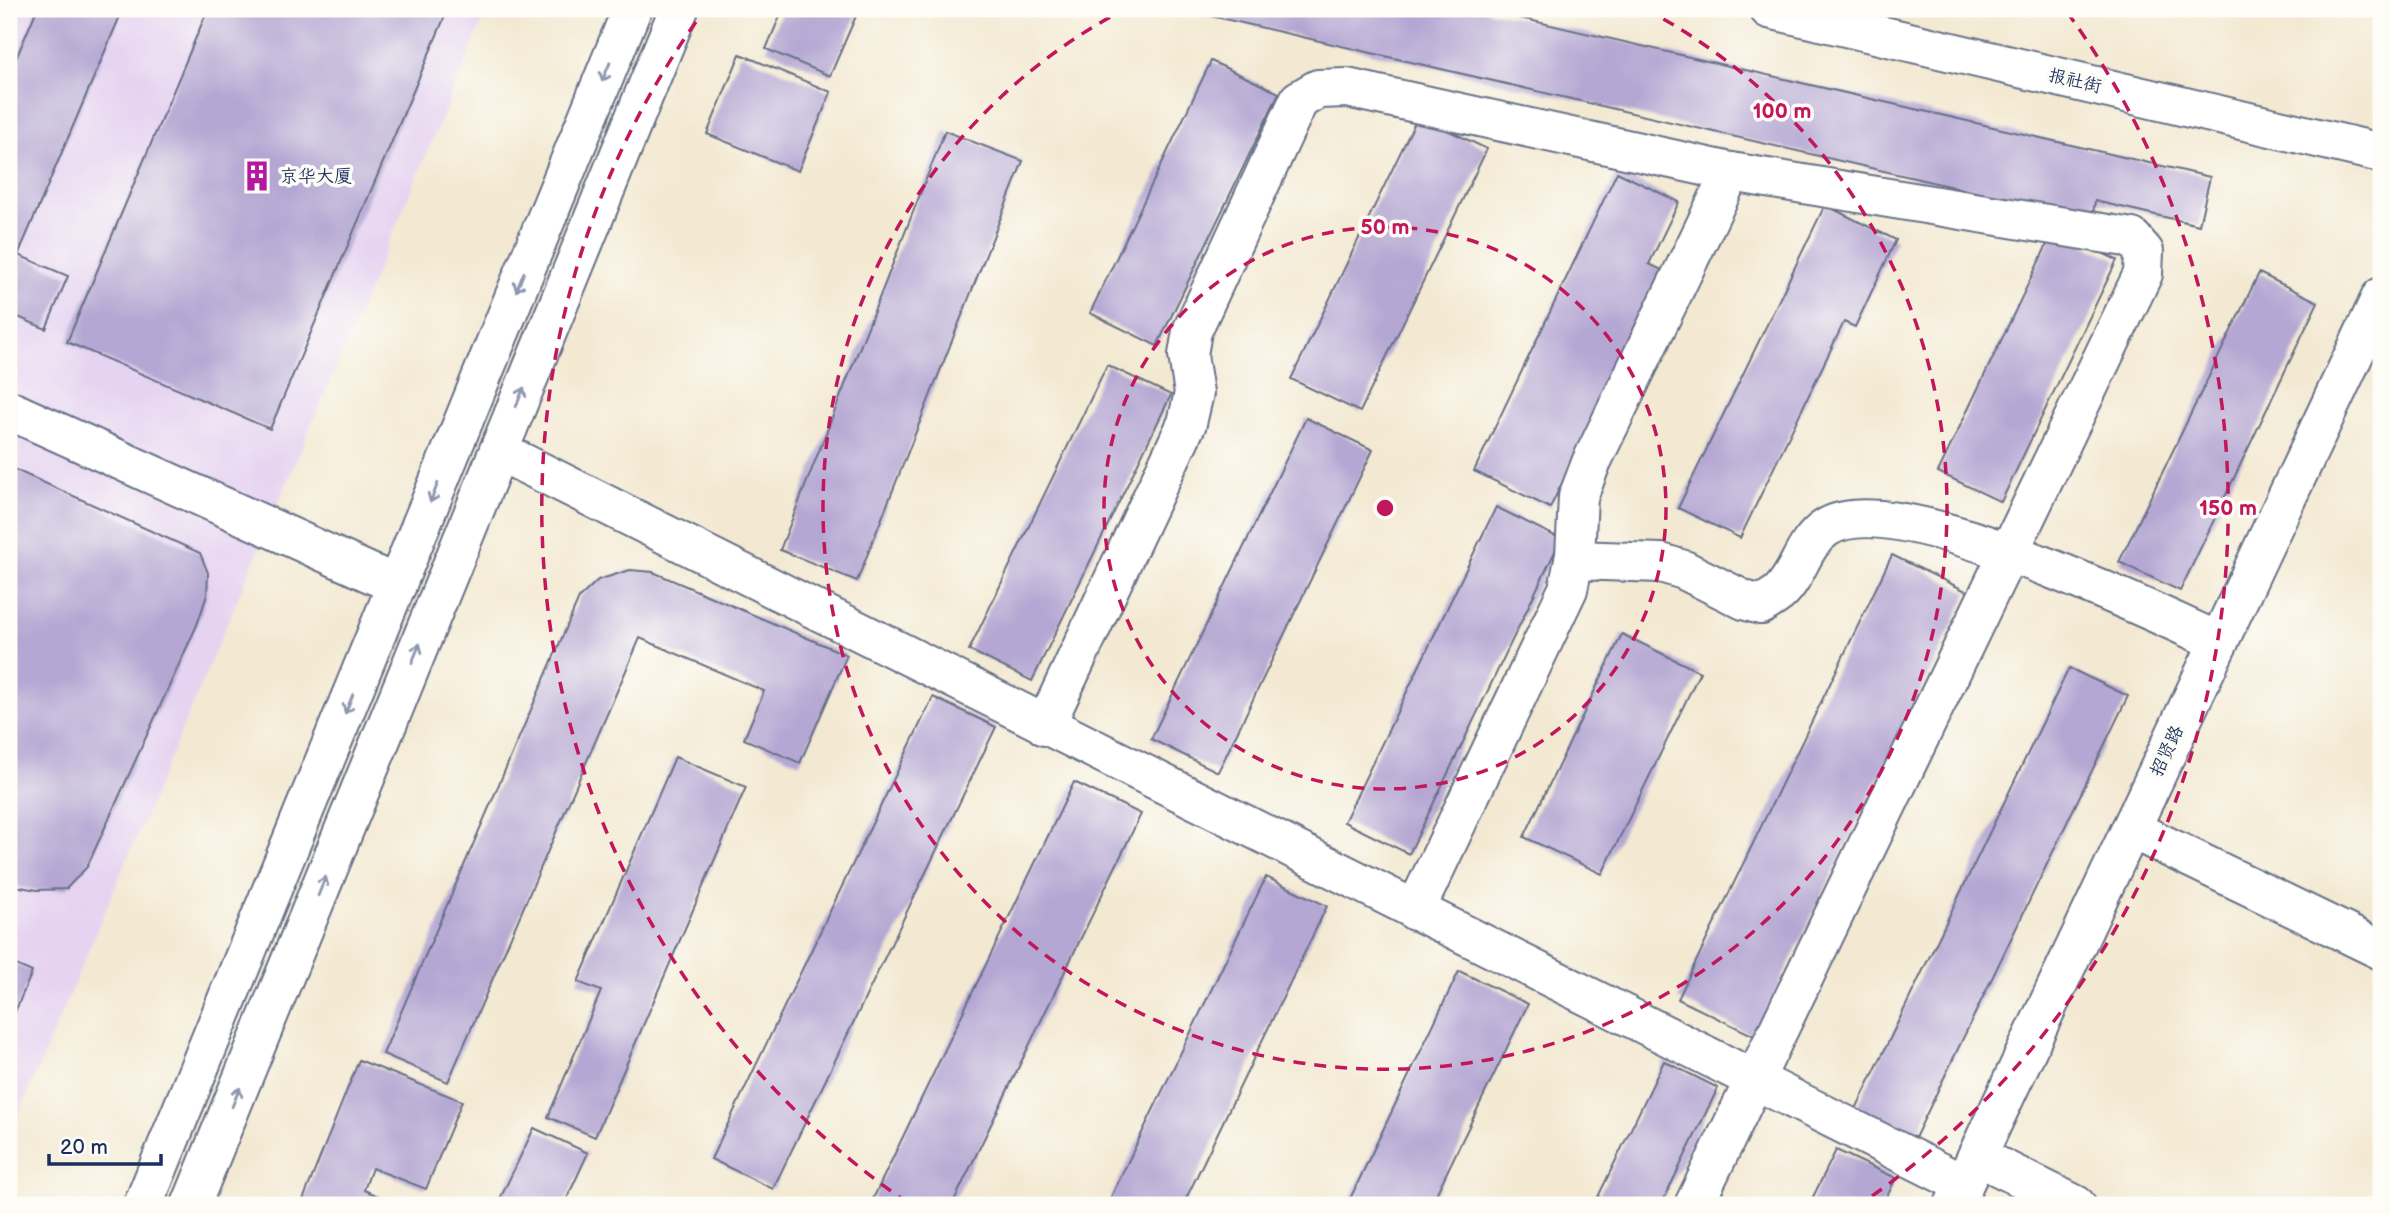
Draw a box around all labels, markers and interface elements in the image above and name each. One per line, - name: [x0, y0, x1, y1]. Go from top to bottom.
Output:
- one-way arrow: [599, 60, 612, 82]
- street label: 报社街: [2046, 65, 2104, 97]
- text: 100 m: [1753, 99, 1811, 124]
- building icon: 京华大厦: [240, 159, 274, 193]
- place label: 京华大厦: [280, 166, 352, 187]
- text: 50 m: [1361, 215, 1409, 240]
- one-way arrow: [513, 271, 526, 293]
- one-way arrow: [515, 386, 528, 408]
- one-way arrow: [427, 482, 440, 503]
- centre of rings: [1373, 496, 1397, 520]
- text: 150 m: [2199, 496, 2257, 521]
- one-way arrow: [411, 642, 424, 664]
- one-way arrow: [341, 693, 354, 714]
- street label: 招贤路: [2146, 722, 2188, 780]
- one-way arrow: [316, 876, 329, 898]
- one-way arrow: [230, 1087, 243, 1108]
- scale bar: [49, 1123, 161, 1167]
- text: 20 m: [60, 1135, 108, 1160]

